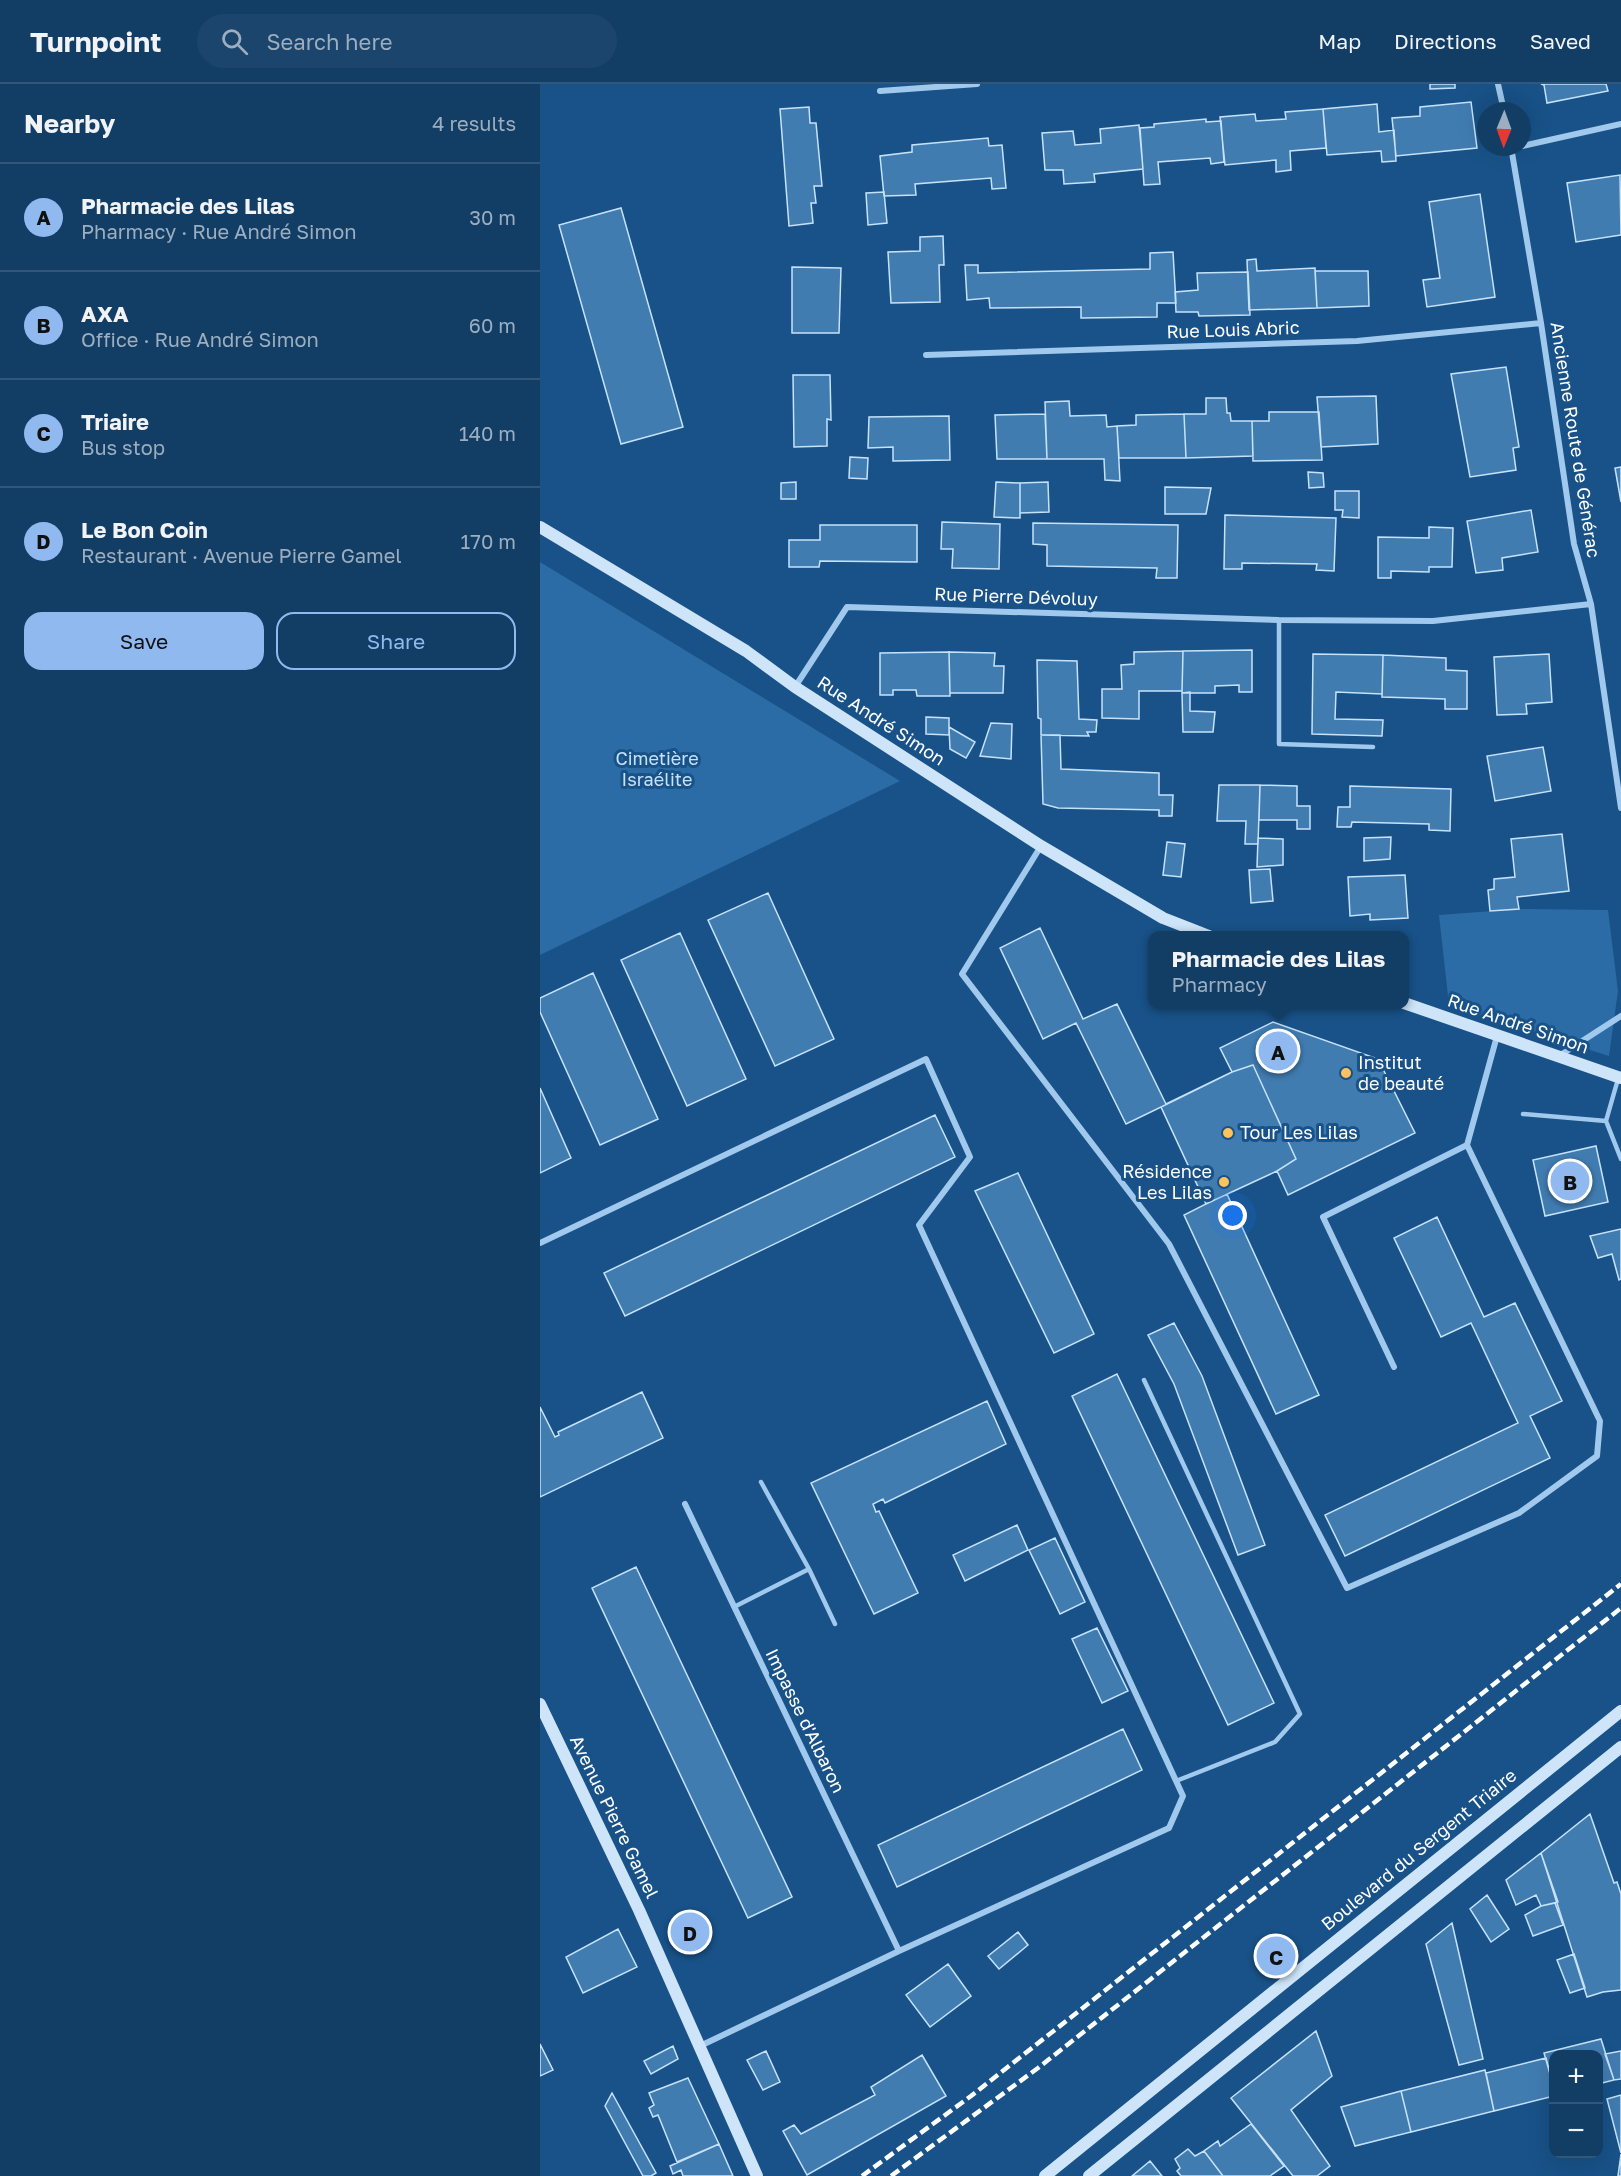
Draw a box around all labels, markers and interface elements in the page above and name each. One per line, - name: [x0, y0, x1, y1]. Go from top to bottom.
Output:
- search box: [197, 14, 617, 68]
- text: Turnpoint: [30, 25, 161, 58]
- icon: search: [218, 25, 251, 58]
- text: Search here: [266, 28, 393, 55]
- text: Map: [1318, 28, 1361, 54]
- text: Directions: [1394, 28, 1497, 54]
- text: Saved: [1530, 28, 1591, 54]
- north arrow: [1477, 102, 1531, 156]
- text: Nearby: [24, 108, 115, 139]
- text: 4 results: [432, 111, 516, 135]
- text: Pharmacie des Lilas: [81, 192, 295, 219]
- text: A: [36, 205, 51, 229]
- text: 30 m: [469, 205, 516, 229]
- text: Pharmacy · Rue André Simon: [81, 219, 356, 243]
- text: AXA: [81, 300, 129, 327]
- text: B: [36, 313, 51, 337]
- text: 60 m: [469, 313, 516, 337]
- street label: Rue Louis Abric: [1166, 316, 1300, 342]
- street label: Ancienne Route de Générac: [1546, 320, 1606, 560]
- text: Office · Rue André Simon: [81, 327, 319, 351]
- text: Triaire: [81, 408, 149, 435]
- text: C: [36, 421, 51, 445]
- text: 140 m: [459, 421, 516, 445]
- text: Bus stop: [81, 435, 165, 459]
- text: Le Bon Coin: [81, 516, 208, 543]
- text: D: [36, 529, 51, 553]
- text: 170 m: [461, 529, 516, 553]
- text: Restaurant · Avenue Pierre Gamel: [81, 543, 402, 567]
- street label: Rue Pierre Dévoluy: [934, 582, 1098, 610]
- button: Save: [24, 612, 264, 670]
- button: Share: [276, 612, 516, 670]
- street label: Rue André Simon: [814, 671, 950, 770]
- park label: Cimetière Israélite: [615, 747, 699, 790]
- popup: [1148, 931, 1409, 1009]
- text: Pharmacie des Lilas: [1172, 945, 1385, 972]
- text: Pharmacy: [1172, 972, 1267, 996]
- street label: Rue André Simon: [1445, 989, 1592, 1058]
- pin: A: [1258, 1028, 1298, 1074]
- place label: Institut de beauté: [1358, 1051, 1444, 1094]
- marker: Institut de beauté: [1339, 1066, 1353, 1080]
- place label: Tour Les Lilas: [1240, 1121, 1358, 1143]
- marker: Tour Les Lilas: [1221, 1126, 1235, 1140]
- pin: B: [1550, 1158, 1590, 1204]
- place label: Résidence Les Lilas: [1122, 1160, 1212, 1203]
- marker: Résidence Les Lilas: [1217, 1175, 1231, 1189]
- your location: [1218, 1201, 1247, 1230]
- street label: Impasse d'Albaron: [761, 1645, 850, 1796]
- street label: Avenue Pierre Gamel: [566, 1731, 664, 1902]
- street label: Boulevard du Sergent Triaire: [1316, 1764, 1520, 1935]
- pin: D: [670, 1910, 710, 1954]
- pin: C: [1256, 1934, 1296, 1978]
- map controls: [1549, 2050, 1603, 2158]
- button: +: [1549, 2050, 1603, 2104]
- button: −: [1549, 2104, 1603, 2158]

